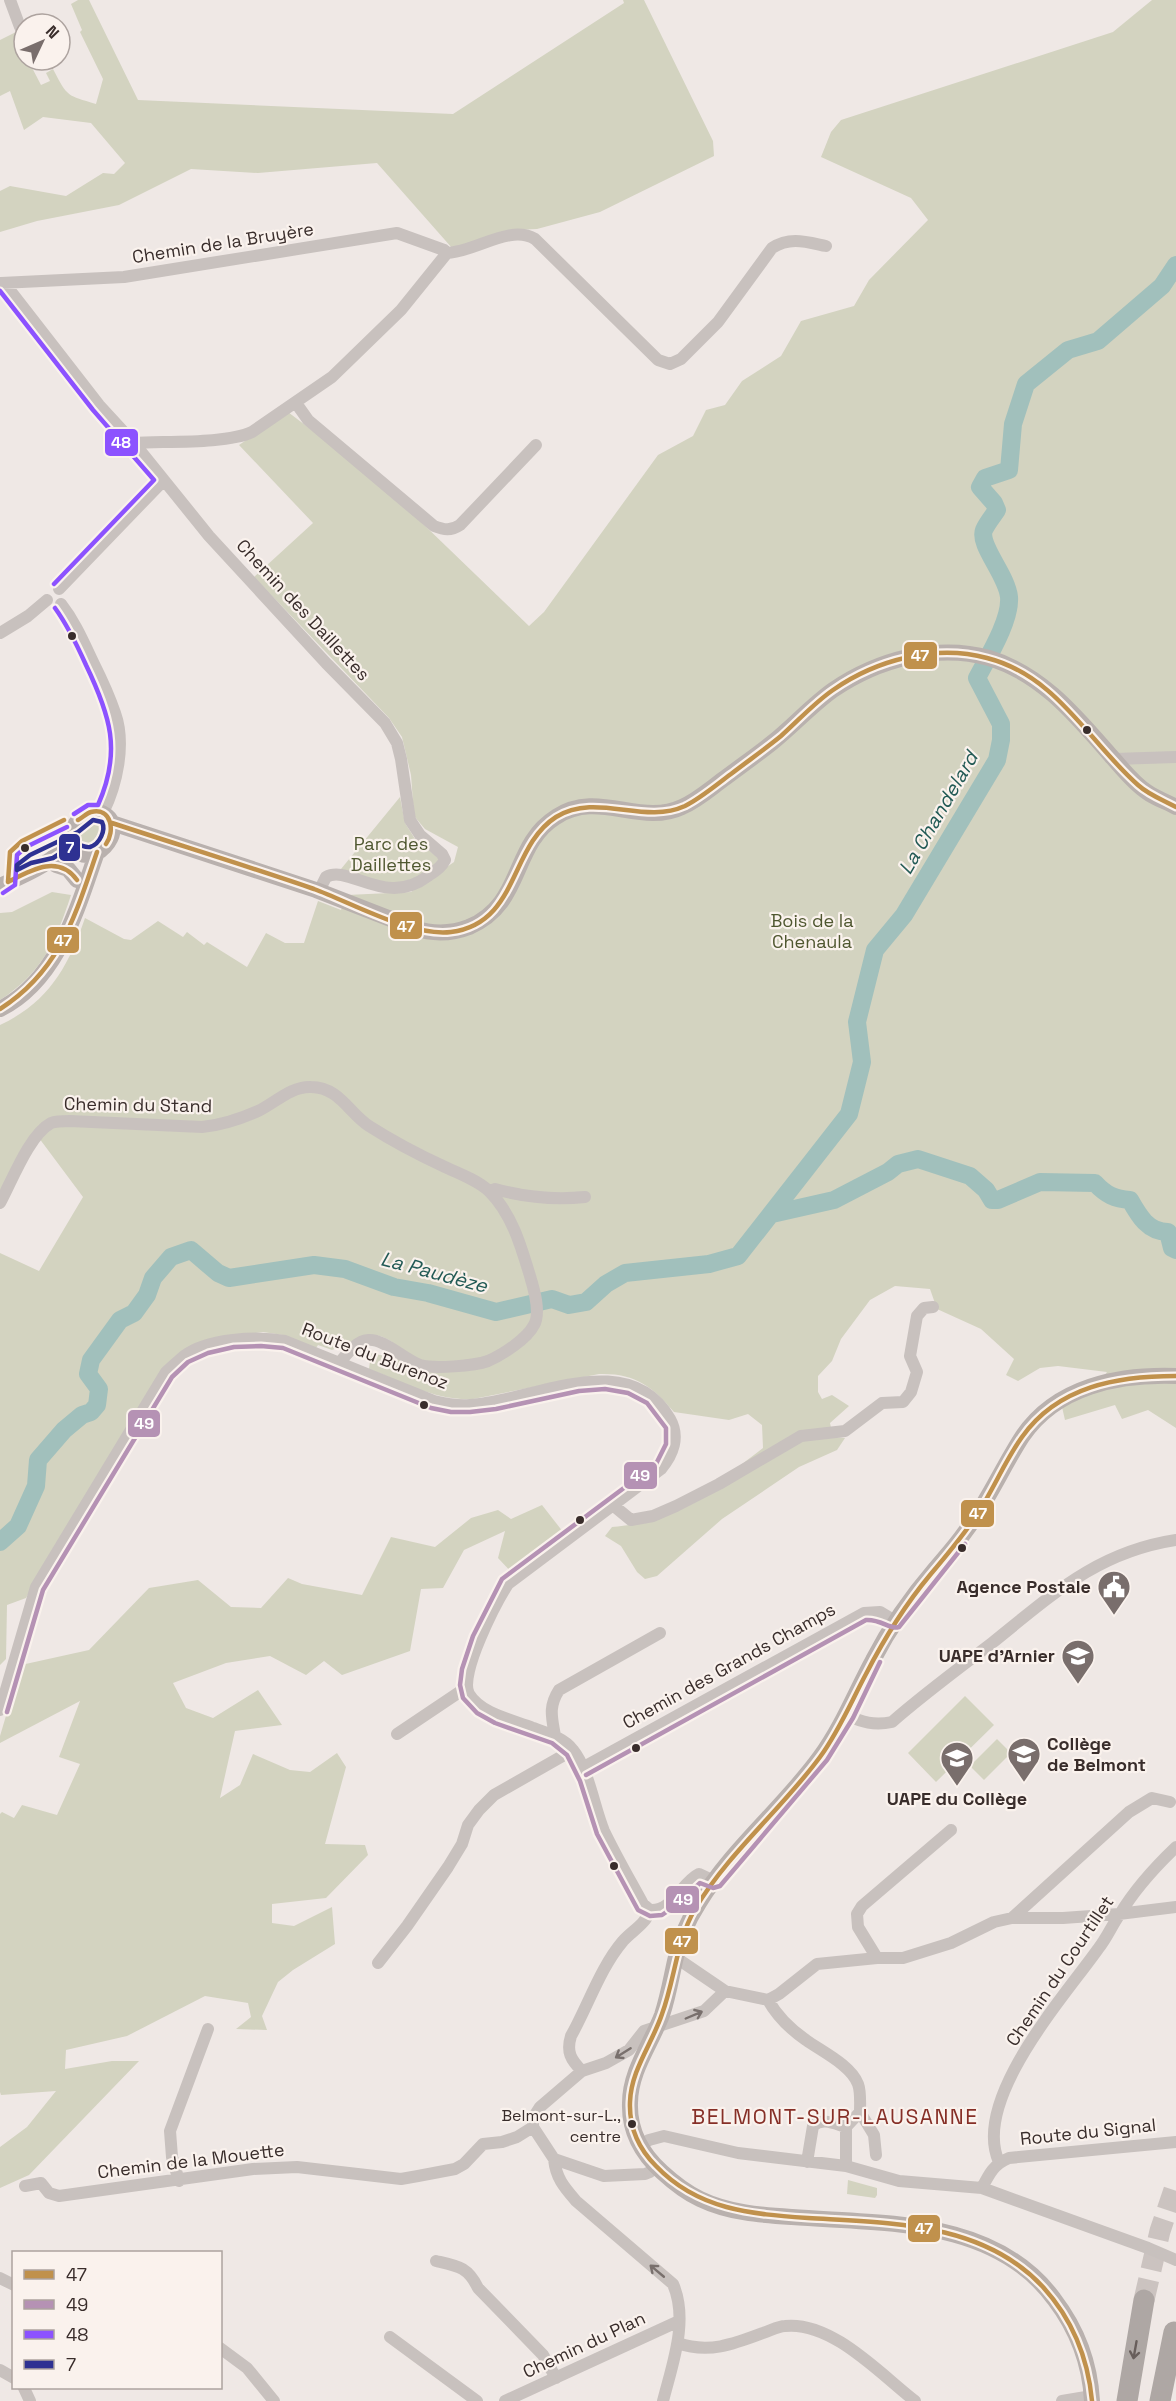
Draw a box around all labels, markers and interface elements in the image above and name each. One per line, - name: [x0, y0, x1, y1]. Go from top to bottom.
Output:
- north arrow: [12, 12, 72, 72]
- text: N: [41, 21, 64, 43]
- street label: Chemin de la Bruyère: [130, 217, 315, 268]
- line badge: 48: [104, 428, 139, 457]
- text: 48: [111, 432, 131, 453]
- street label: Chemin des Daillettes: [232, 534, 375, 685]
- unlabelled marker: [66, 630, 78, 642]
- line badge: 47: [903, 641, 938, 670]
- text: 47: [911, 645, 929, 666]
- unlabelled marker: [1081, 724, 1093, 736]
- water label: La Chandelard: [892, 745, 985, 879]
- park label: Parc des Daillettes: [351, 832, 431, 876]
- line badge: 7: [58, 833, 81, 862]
- text: 7: [66, 837, 75, 858]
- unlabelled marker: [19, 842, 31, 854]
- park label: Bois de la Chenaula: [770, 909, 854, 953]
- line badge: 47: [389, 911, 423, 940]
- text: 47: [397, 916, 415, 937]
- line badge: 47: [46, 926, 80, 954]
- text: 47: [54, 930, 72, 951]
- street label: Chemin du Stand: [64, 1092, 212, 1117]
- water label: La Paudèze: [378, 1245, 491, 1299]
- street label: Route du Burenoz: [299, 1317, 452, 1394]
- unlabelled marker: [418, 1399, 430, 1411]
- line badge: 49: [127, 1409, 161, 1438]
- text: 49: [134, 1413, 154, 1434]
- line badge: 49: [623, 1461, 658, 1490]
- text: 49: [630, 1465, 650, 1486]
- line badge: 47: [960, 1499, 995, 1528]
- text: 47: [969, 1503, 987, 1524]
- unlabelled marker: [574, 1514, 586, 1526]
- unlabelled marker: [956, 1542, 968, 1554]
- public building icon: Agence Postale: [1096, 1569, 1132, 1616]
- place label: Agence Postale: [956, 1575, 1091, 1598]
- street label: Chemin des Grands Champs: [618, 1597, 839, 1734]
- school or university icon: UAPE d'Arnier: [1060, 1638, 1096, 1685]
- place label: UAPE d'Arnier: [939, 1644, 1055, 1667]
- place label: Collège de Belmont: [1047, 1732, 1146, 1776]
- school or university icon: Collège de Belmont: [1006, 1736, 1042, 1783]
- school or university icon: UAPE du Collège: [939, 1740, 975, 1787]
- unlabelled marker: [630, 1742, 642, 1754]
- place label: UAPE du Collège: [887, 1787, 1027, 1810]
- unlabelled marker: [608, 1860, 620, 1872]
- line badge: 49: [665, 1885, 700, 1914]
- text: 49: [673, 1889, 693, 1910]
- street label: Chemin du Courtillet: [1001, 1891, 1118, 2050]
- line badge: 47: [664, 1927, 699, 1955]
- text: 47: [673, 1931, 691, 1952]
- one-way arrow: [685, 2009, 703, 2020]
- one-way arrow: [615, 2048, 632, 2060]
- district label: BELMONT-SUR-LAUSANNE: [691, 2103, 979, 2130]
- place label: Belmont-sur-L., centre: [501, 2105, 621, 2147]
- street label: Route du Signal: [1019, 2113, 1157, 2150]
- marker: Belmont-sur-L., centre: [626, 2118, 638, 2130]
- street label: Chemin de la Mouette: [96, 2138, 286, 2183]
- line badge: 47: [907, 2214, 941, 2243]
- text: 47: [915, 2218, 933, 2239]
- legend: [12, 2251, 222, 2389]
- text: 47: [66, 2263, 87, 2286]
- one-way arrow: [650, 2264, 665, 2278]
- text: 49: [66, 2293, 88, 2316]
- street label: Chemin du Plan: [519, 2306, 649, 2383]
- text: 48: [66, 2323, 88, 2346]
- one-way arrow: [1129, 2340, 1140, 2360]
- text: 7: [66, 2353, 76, 2376]

